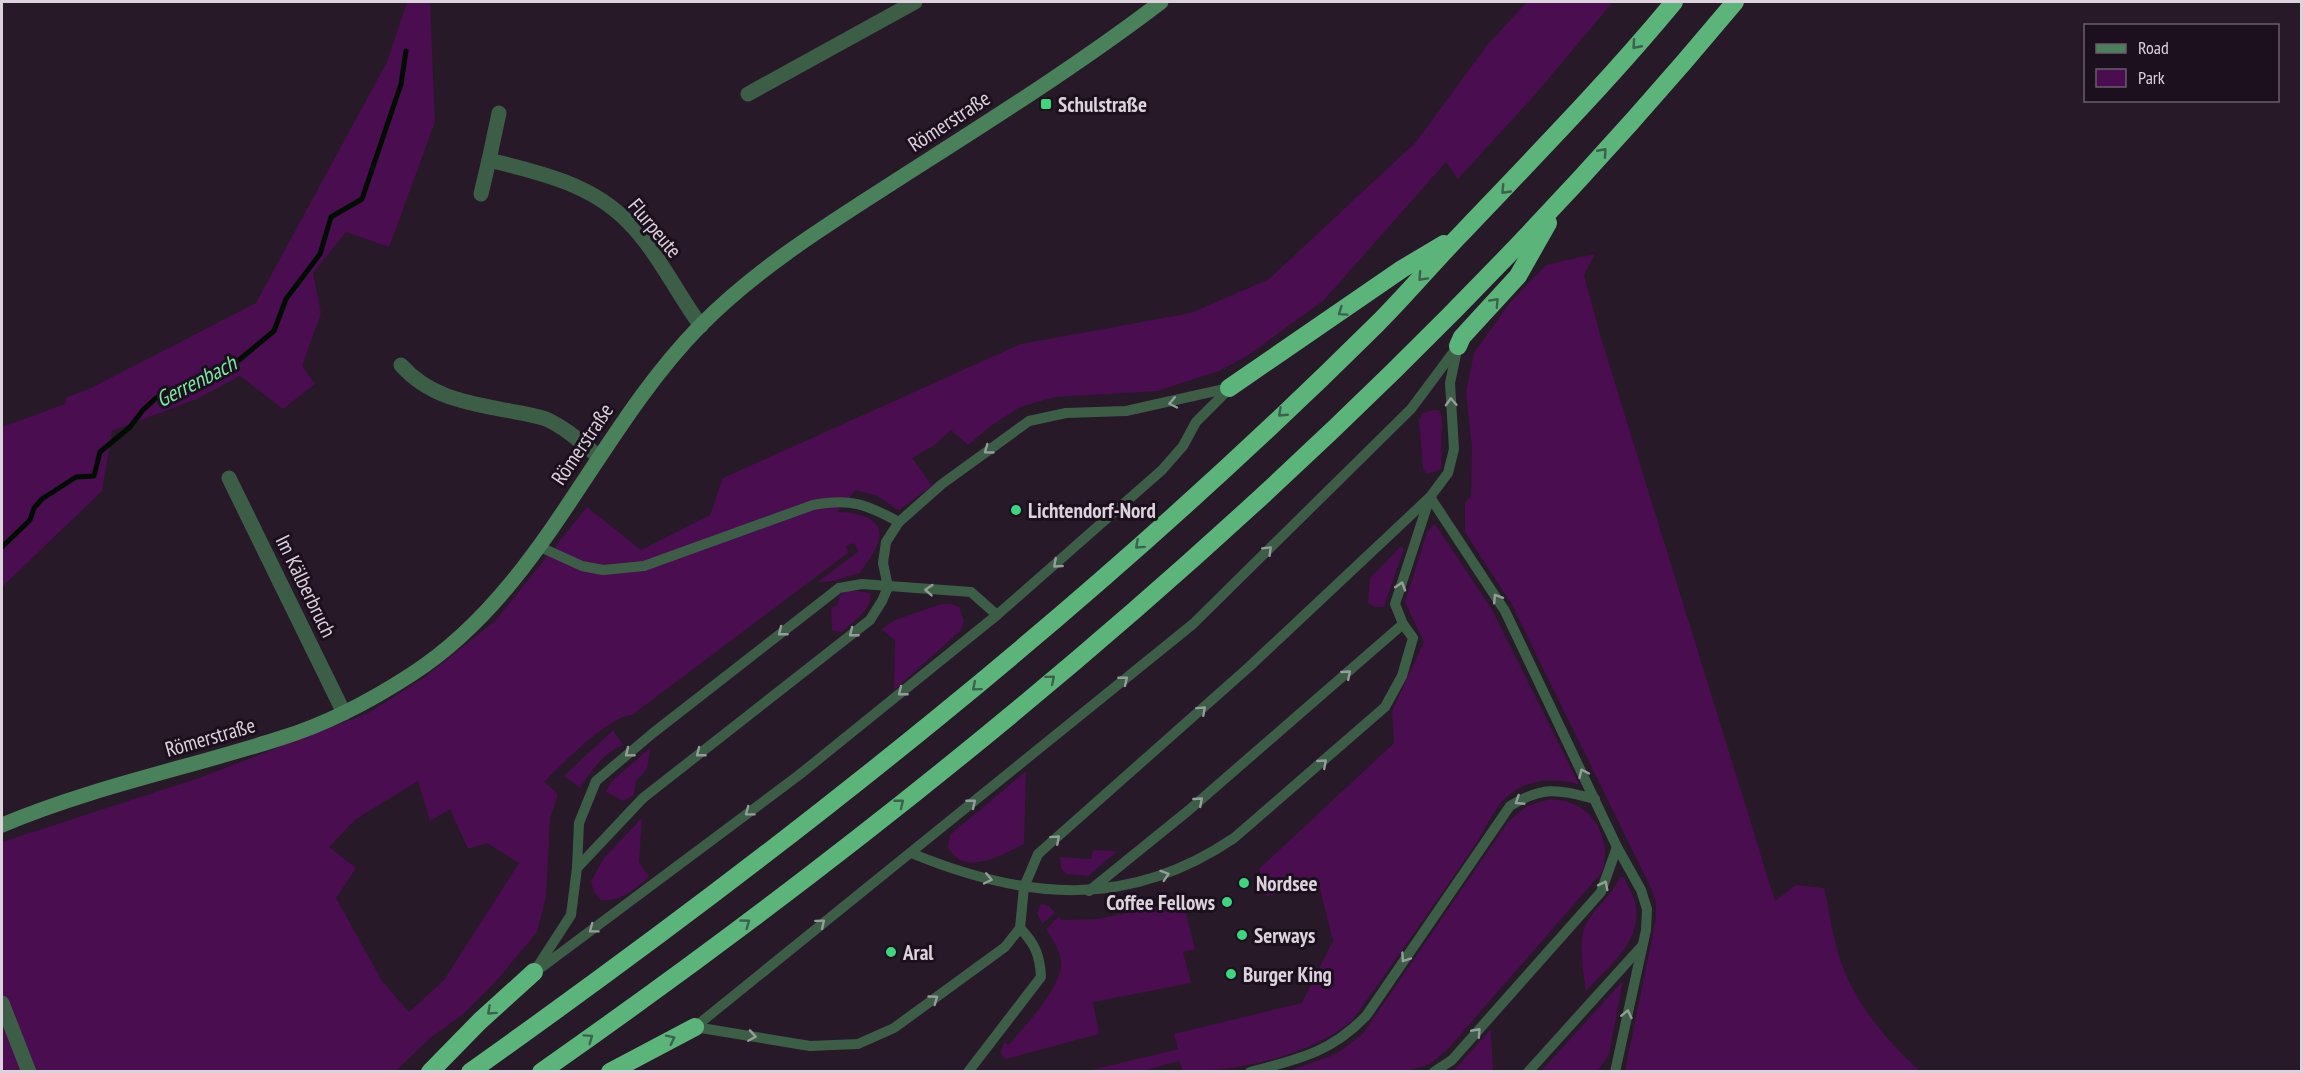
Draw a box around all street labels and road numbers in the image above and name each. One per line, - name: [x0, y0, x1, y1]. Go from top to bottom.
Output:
- street label: Römerstraße: [903, 85, 995, 157]
- street label: Flurpeute: [622, 193, 688, 263]
- street label: Römerstraße: [545, 398, 619, 490]
- street label: Im Kälberbruch: [270, 530, 342, 642]
- street label: Römerstraße: [162, 711, 258, 763]

